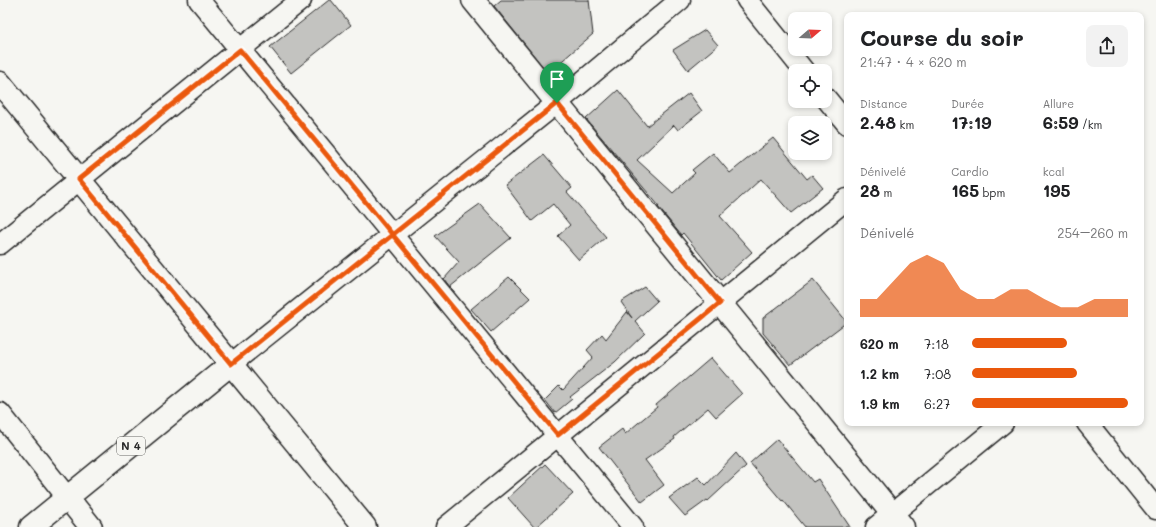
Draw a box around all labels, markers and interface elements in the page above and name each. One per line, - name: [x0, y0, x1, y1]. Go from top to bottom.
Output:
- north arrow: [788, 12, 832, 56]
- map controls: [788, 12, 832, 160]
- text: Course du soir: [860, 23, 1024, 52]
- button: share: [1086, 25, 1128, 67]
- text: 21:47 · 4 × 620 m: [860, 53, 967, 70]
- pin: [540, 62, 574, 103]
- button: locate: [788, 64, 832, 108]
- icon: arrive: [546, 68, 568, 90]
- text: Distance: [860, 96, 907, 111]
- text: Durée: [951, 96, 984, 111]
- text: Allure: [1043, 96, 1074, 111]
- text: 2.48: [860, 111, 896, 133]
- text: 17:19: [951, 111, 991, 133]
- text: 6:59: [1043, 111, 1078, 133]
- button: layers: [788, 116, 832, 160]
- text: km: [896, 117, 914, 132]
- text: /km: [1078, 117, 1102, 132]
- text: Dénivelé: [860, 164, 906, 179]
- text: Cardio: [951, 164, 988, 179]
- text: kcal: [1043, 164, 1065, 179]
- text: 28: [860, 179, 880, 201]
- text: 165: [951, 179, 979, 201]
- text: 195: [1043, 179, 1070, 201]
- text: m: [880, 185, 892, 200]
- text: bpm: [979, 185, 1005, 200]
- text: Dénivelé: [860, 224, 914, 241]
- text: 254–260 m: [1057, 224, 1128, 241]
- text: 620 m: [860, 335, 899, 352]
- text: 7:18: [924, 335, 949, 352]
- text: 1.2 km: [860, 365, 899, 382]
- text: 7:08: [924, 365, 951, 382]
- text: 1.9 km: [860, 395, 900, 412]
- text: 6:27: [924, 395, 950, 412]
- road number: N 4: [117, 437, 145, 455]

